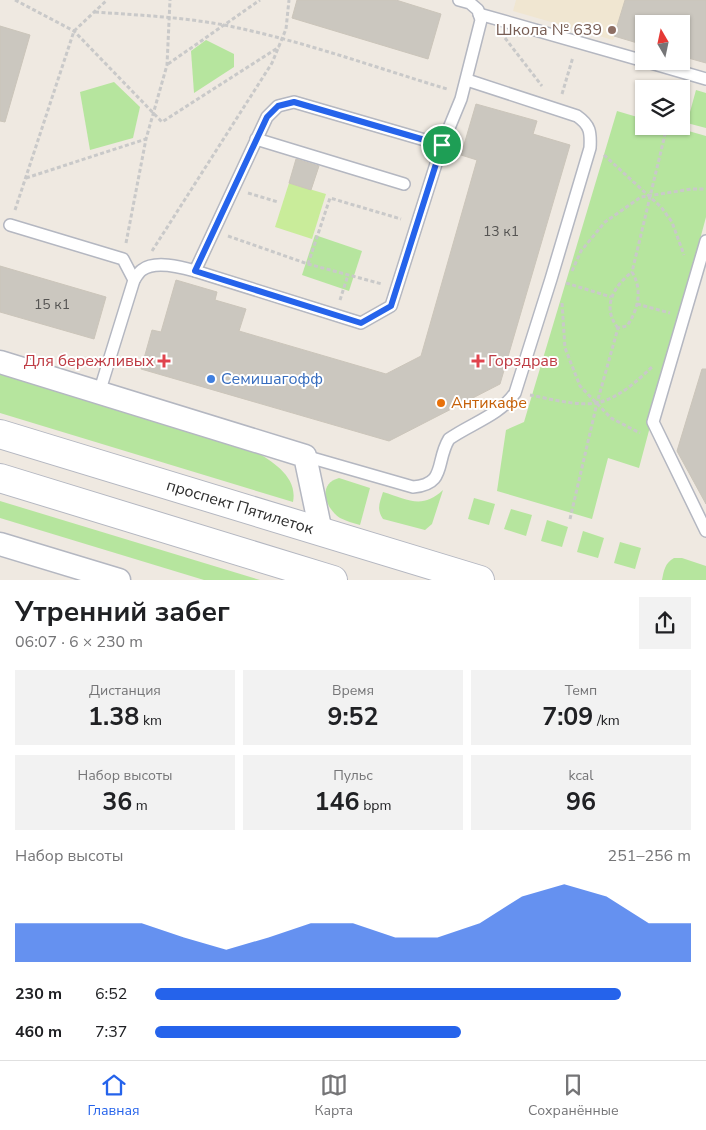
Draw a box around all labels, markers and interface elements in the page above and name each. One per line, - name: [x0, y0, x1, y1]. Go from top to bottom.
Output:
- north arrow: [635, 15, 690, 70]
- map controls: [635, 15, 690, 135]
- place label: Школа № 639: [496, 19, 602, 41]
- marker: Школа № 639: [606, 24, 618, 36]
- button: layers: [635, 80, 690, 135]
- pin: [421, 124, 463, 166]
- icon: arrive: [428, 131, 456, 159]
- house number: 13 к1: [483, 222, 519, 241]
- house number: 15 к1: [34, 295, 70, 314]
- place label: Для бережливых: [24, 350, 154, 372]
- place label: Горздрав: [488, 350, 558, 372]
- marker: Для бережливых: [158, 355, 170, 367]
- marker: Горздрав: [472, 355, 484, 367]
- place label: Семишагофф: [221, 368, 323, 390]
- marker: Семишагофф: [205, 373, 217, 385]
- place label: Антикафе: [451, 392, 527, 414]
- marker: Антикафе: [435, 397, 447, 409]
- street label: проспект Пятилеток: [164, 474, 317, 540]
- text: Утренний забег: [15, 593, 230, 631]
- button: share: [639, 597, 691, 649]
- text: 06:07 · 6 × 230 m: [15, 631, 143, 653]
- text: Дистанция: [89, 681, 161, 700]
- text: Время: [332, 681, 374, 700]
- text: Темп: [565, 681, 597, 700]
- text: 1.38: [88, 700, 139, 734]
- text: 9:52: [327, 700, 379, 734]
- text: 7:09: [542, 700, 593, 734]
- text: km: [139, 711, 162, 730]
- text: /km: [593, 711, 620, 730]
- text: Набор высоты: [78, 766, 172, 785]
- text: Пульс: [333, 766, 373, 785]
- text: kcal: [569, 766, 593, 785]
- text: 36: [102, 785, 132, 819]
- text: 146: [315, 785, 360, 819]
- text: 96: [566, 785, 596, 819]
- text: m: [132, 796, 148, 815]
- text: bpm: [360, 796, 391, 815]
- text: Набор высоты: [15, 845, 123, 867]
- text: 251–256 m: [608, 845, 691, 867]
- text: 230 m: [15, 983, 62, 1005]
- text: 6:52: [95, 983, 127, 1005]
- text: 460 m: [15, 1021, 62, 1043]
- text: 7:37: [95, 1021, 127, 1043]
- tab: Главная: [87, 1071, 140, 1120]
- tab: Карта: [315, 1071, 353, 1120]
- tab: Сохранённые: [528, 1071, 619, 1120]

